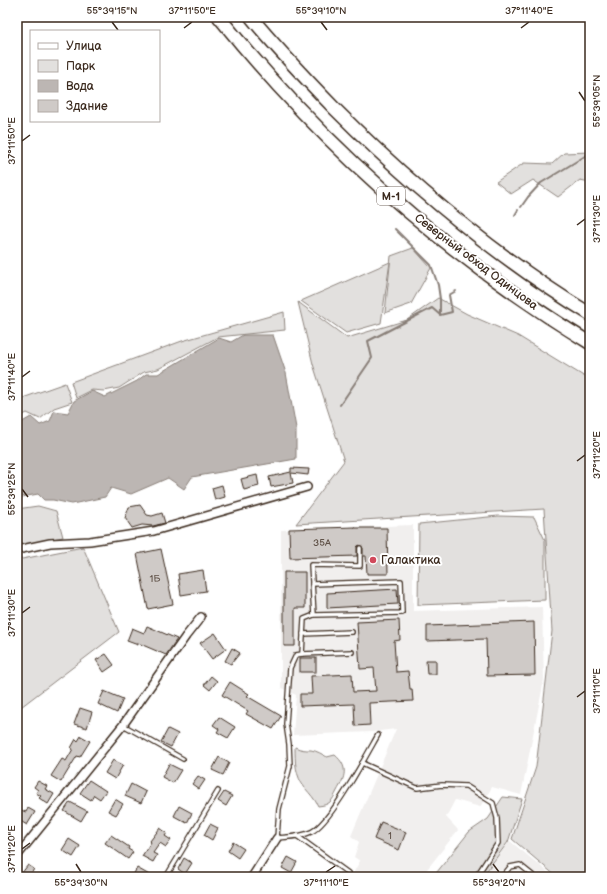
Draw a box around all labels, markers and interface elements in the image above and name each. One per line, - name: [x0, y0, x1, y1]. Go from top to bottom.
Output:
- text: 55°39'15"N: [87, 5, 137, 17]
- text: 37°11'50"E: [168, 5, 216, 17]
- text: 55°39'10"N: [295, 5, 347, 17]
- text: 37°11'40"E: [505, 5, 553, 17]
- legend: [30, 30, 160, 122]
- text: Улица: [66, 39, 102, 54]
- text: Парк: [66, 59, 96, 74]
- text: 55°39'05"N: [591, 75, 603, 127]
- text: Вода: [66, 79, 94, 94]
- text: Здание: [66, 99, 108, 114]
- text: 37°11'50"E: [6, 117, 18, 165]
- road number: М-1: [377, 187, 405, 205]
- text: 37°11'30"E: [591, 195, 603, 243]
- street label: Северный обход Одинцова: [411, 211, 541, 313]
- text: 37°11'40"E: [6, 353, 18, 401]
- text: 37°11'20"E: [591, 431, 603, 479]
- text: 55°39'25"N: [6, 463, 18, 516]
- house number: 35А: [313, 537, 332, 549]
- place label: Галактика: [381, 553, 441, 568]
- marker: Галактика: [368, 555, 378, 565]
- house number: 1Б: [150, 573, 160, 585]
- text: 37°11'30"E: [6, 589, 18, 637]
- text: 37°11'10"E: [591, 668, 603, 714]
- text: 37°11'20"E: [6, 825, 18, 873]
- house number: 1: [388, 830, 392, 842]
- text: 55°39'30"N: [54, 877, 108, 889]
- text: 37°11'10"E: [303, 877, 349, 889]
- text: 55°39'20"N: [472, 877, 526, 889]

